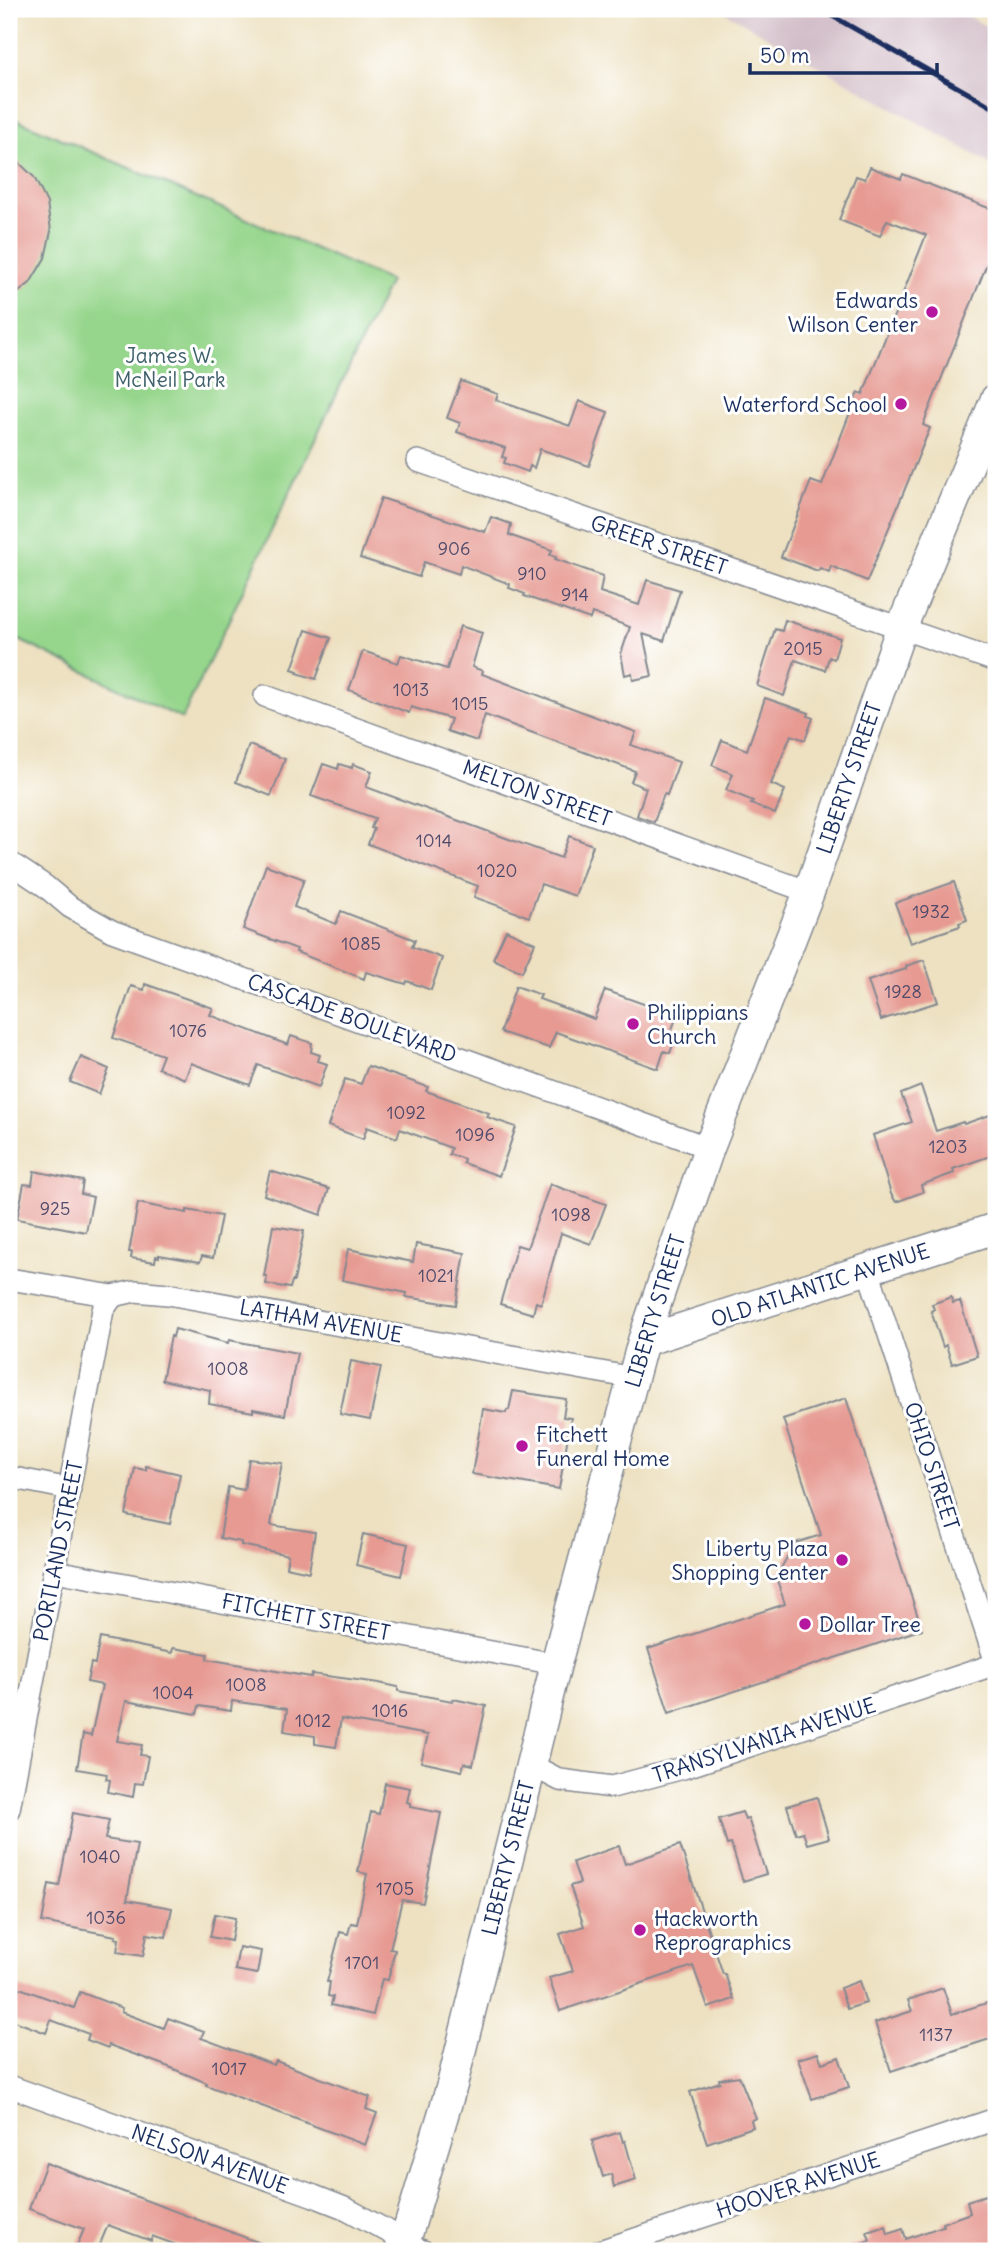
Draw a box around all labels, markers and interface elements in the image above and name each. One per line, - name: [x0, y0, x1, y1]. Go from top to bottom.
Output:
- scale bar: [750, 32, 937, 76]
- text: 50 m: [760, 42, 809, 69]
- place label: Edwards Wilson Center: [788, 287, 918, 338]
- marker: Edwards Wilson Center: [924, 304, 940, 320]
- park label: James W. McNeil Park: [114, 342, 226, 393]
- place label: Waterford School: [723, 391, 887, 418]
- marker: Waterford School: [893, 396, 909, 412]
- street label: GREER STREET: [587, 509, 731, 581]
- house number: 906: [438, 537, 470, 560]
- house number: 910: [517, 562, 547, 585]
- house number: 914: [561, 583, 589, 606]
- house number: 2015: [783, 637, 823, 660]
- house number: 1013: [393, 678, 429, 701]
- house number: 1015: [452, 692, 488, 715]
- street label: LIBERTY STREET: [810, 699, 888, 857]
- street label: MELTON STREET: [459, 754, 615, 832]
- house number: 1014: [416, 829, 452, 852]
- house number: 1020: [477, 859, 517, 882]
- house number: 1932: [912, 900, 950, 923]
- house number: 1085: [341, 932, 381, 955]
- street label: CASCADE BOULEVARD: [244, 968, 460, 1068]
- house number: 1928: [884, 980, 922, 1003]
- place label: Philippians Church: [647, 999, 748, 1050]
- marker: Philippians Church: [625, 1016, 641, 1032]
- house number: 1076: [169, 1019, 207, 1042]
- house number: 1092: [386, 1101, 426, 1124]
- house number: 1096: [455, 1123, 495, 1146]
- house number: 1203: [928, 1135, 968, 1158]
- house number: 925: [40, 1197, 70, 1220]
- house number: 1098: [551, 1203, 591, 1226]
- street label: LIBERTY STREET: [619, 1231, 691, 1391]
- street label: OLD ATLANTIC AVENUE: [707, 1237, 933, 1333]
- house number: 1021: [418, 1264, 454, 1287]
- street label: LATHAM AVENUE: [237, 1293, 405, 1349]
- house number: 1008: [207, 1357, 249, 1380]
- street label: OHIO STREET: [899, 1399, 965, 1533]
- place label: Fitchett Funeral Home: [536, 1421, 670, 1472]
- marker: Fitchett Funeral Home: [514, 1438, 530, 1454]
- street label: PORTLAND STREET: [27, 1458, 89, 1644]
- place label: Liberty Plaza Shopping Center: [672, 1535, 828, 1586]
- marker: Liberty Plaza Shopping Center: [834, 1552, 850, 1568]
- street label: FITCHETT STREET: [219, 1587, 393, 1647]
- place label: Dollar Tree: [819, 1611, 921, 1638]
- marker: Dollar Tree: [797, 1616, 813, 1632]
- house number: 1008: [225, 1673, 267, 1696]
- house number: 1004: [152, 1681, 194, 1704]
- street label: TRANSYLVANIA AVENUE: [649, 1691, 879, 1789]
- house number: 1016: [372, 1699, 408, 1722]
- house number: 1012: [295, 1709, 331, 1732]
- street label: LIBERTY STREET: [476, 1778, 540, 1938]
- house number: 1040: [79, 1845, 121, 1868]
- house number: 1705: [376, 1877, 414, 1900]
- place label: Hackworth Reprographics: [654, 1905, 791, 1956]
- house number: 1036: [86, 1906, 126, 1929]
- marker: Hackworth Reprographics: [632, 1922, 648, 1938]
- house number: 1701: [345, 1951, 379, 1974]
- house number: 1137: [919, 2023, 953, 2046]
- house number: 1017: [212, 2057, 247, 2080]
- street label: NELSON AVENUE: [128, 2118, 292, 2200]
- street label: HOOVER AVENUE: [713, 2146, 883, 2224]

